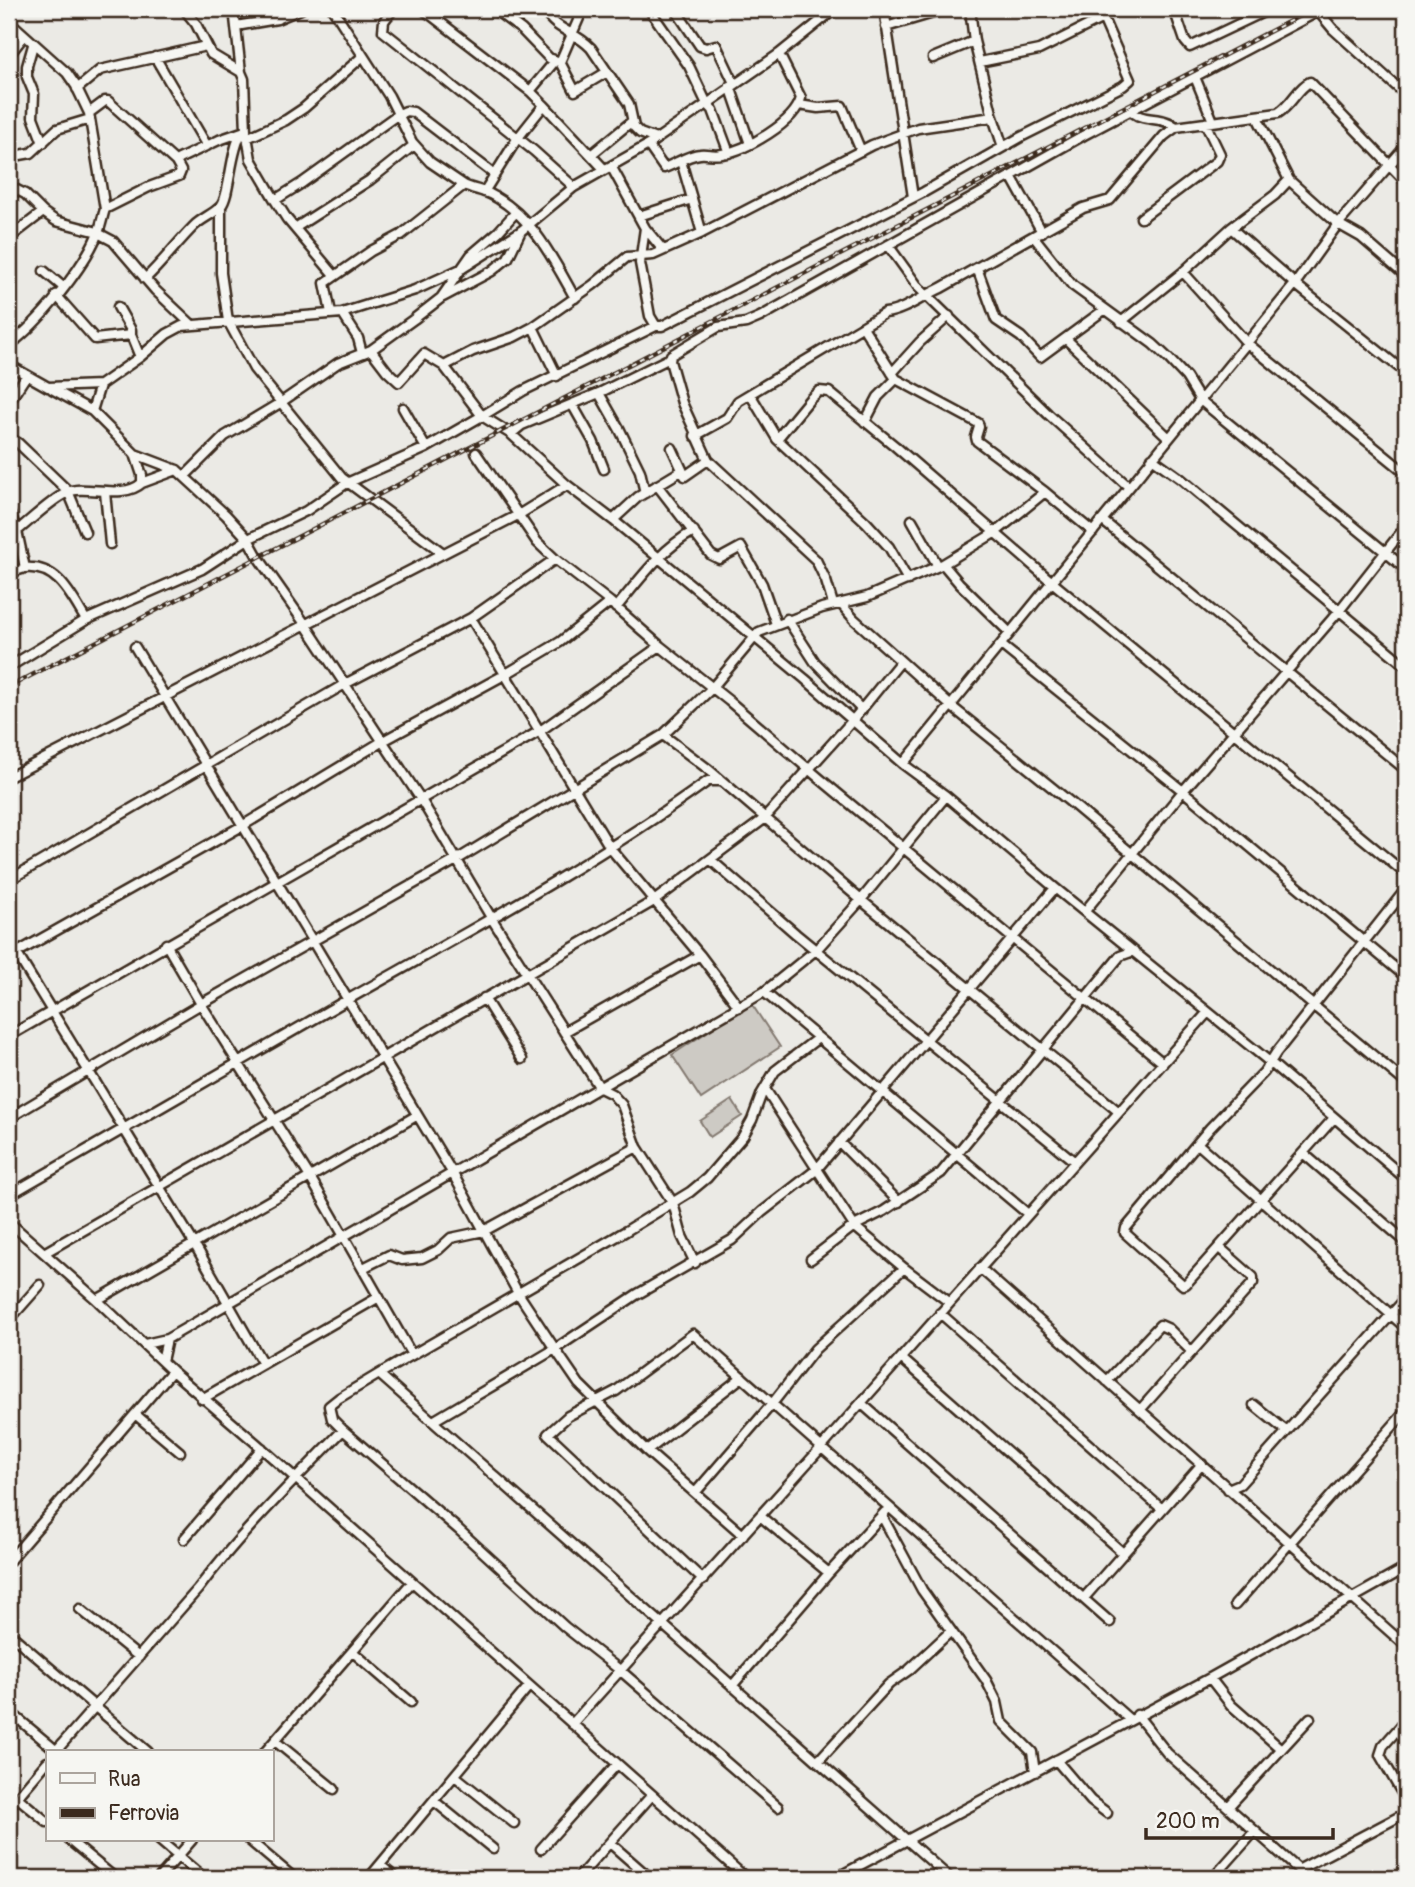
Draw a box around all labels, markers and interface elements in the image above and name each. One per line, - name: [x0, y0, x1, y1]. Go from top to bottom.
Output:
- legend: [46, 1750, 273, 1842]
- text: Rua: [108, 1766, 141, 1793]
- scale bar: [1146, 1796, 1333, 1840]
- text: Ferrovia: [108, 1800, 179, 1827]
- text: 200 m: [1156, 1808, 1220, 1835]

